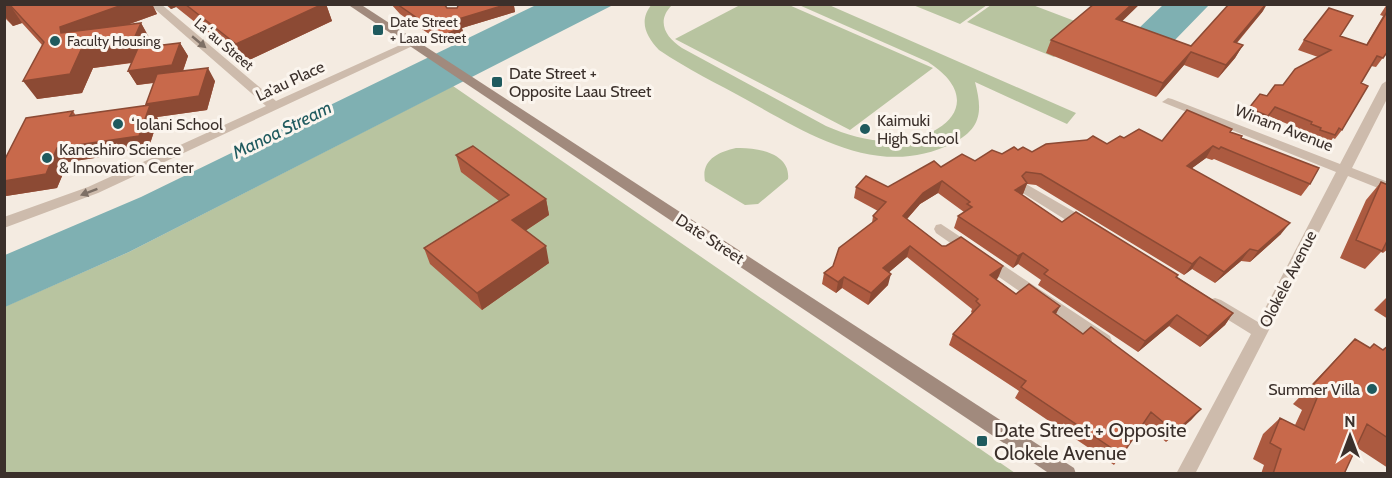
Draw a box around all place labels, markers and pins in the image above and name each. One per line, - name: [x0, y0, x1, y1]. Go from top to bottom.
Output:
- place label: Date Street + Laau Street: [390, 13, 467, 47]
- marker: Date Street + Laau Street: [371, 23, 385, 37]
- place label: Faculty Housing: [67, 32, 161, 50]
- marker: Faculty Housing: [48, 34, 62, 48]
- place label: Date Street + Opposite Laau Street: [509, 64, 652, 101]
- marker: Date Street + Opposite Laau Street: [490, 75, 504, 89]
- place label: Kaimuki High School: [877, 111, 959, 148]
- place label: ʻIolani School: [130, 115, 223, 134]
- marker: ʻIolani School: [111, 117, 125, 131]
- marker: Kaimuki High School: [858, 122, 872, 136]
- place label: Kaneshiro Science & Innovation Center: [59, 140, 194, 177]
- marker: Kaneshiro Science & Innovation Center: [40, 151, 54, 165]
- place label: Summer Villa: [1268, 380, 1360, 399]
- marker: Summer Villa: [1365, 382, 1379, 396]
- place label: Date Street + Opposite Olokele Avenue: [994, 418, 1186, 465]
- marker: Date Street + Opposite Olokele Avenue: [975, 434, 989, 448]

